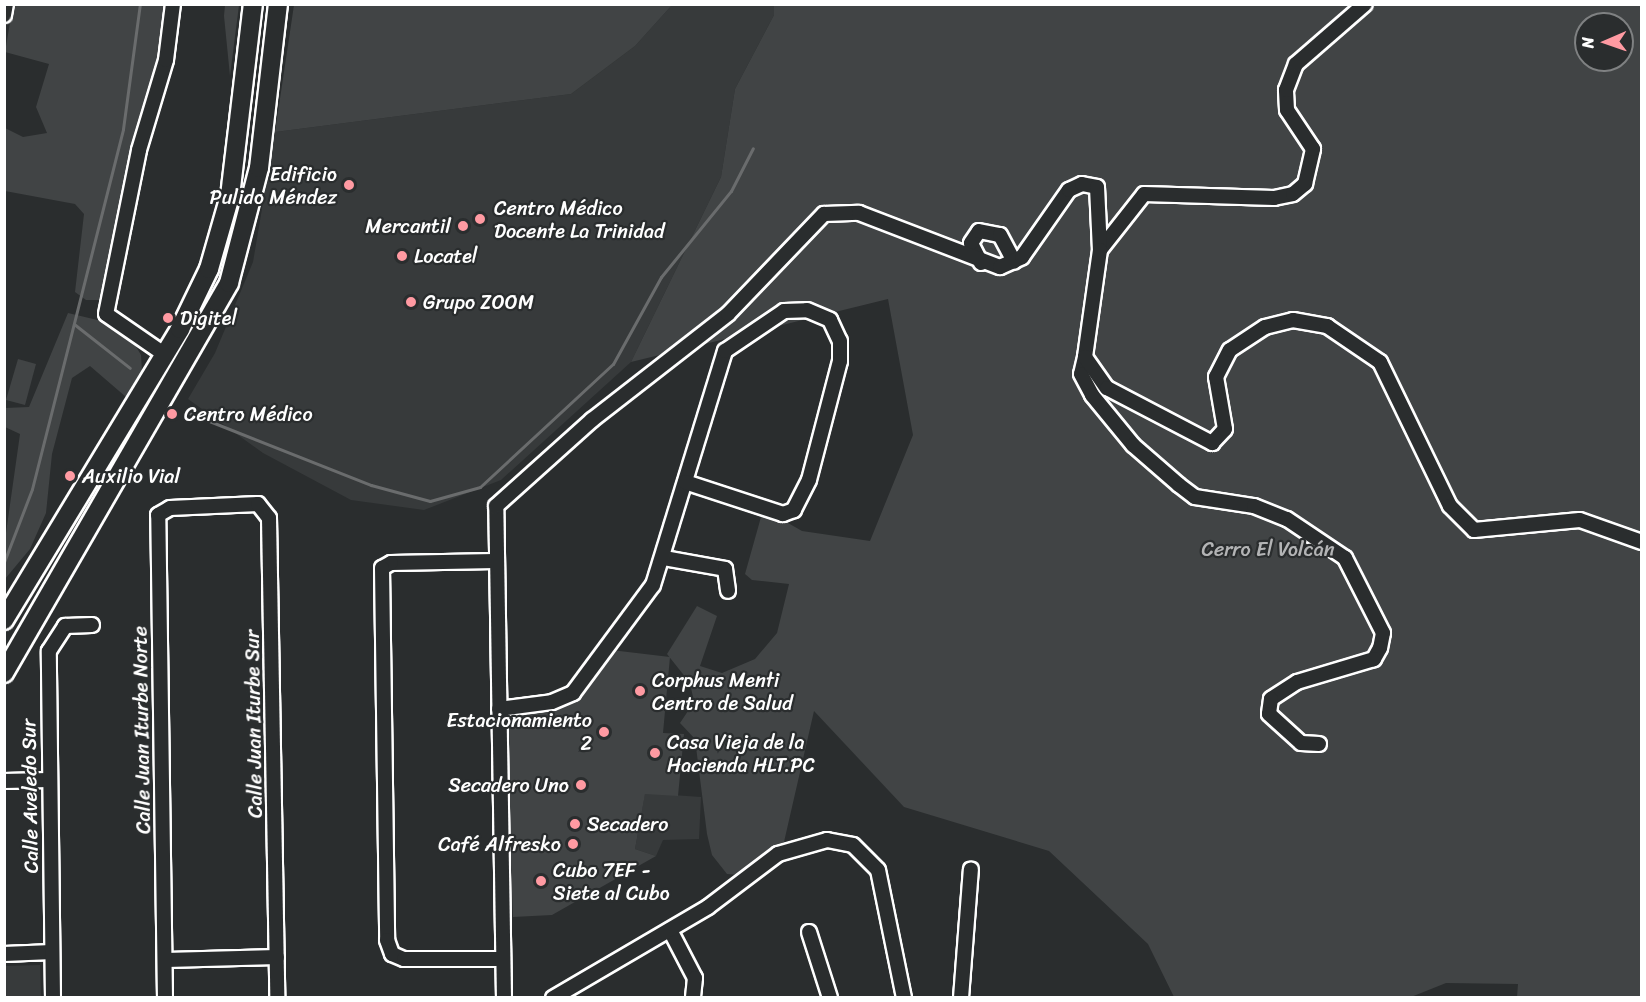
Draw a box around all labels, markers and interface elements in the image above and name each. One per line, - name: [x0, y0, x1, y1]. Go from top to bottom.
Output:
- north arrow: [1574, 12, 1634, 72]
- text: N: [1573, 37, 1602, 49]
- place label: Edificio Pulido Méndez: [210, 162, 337, 209]
- marker: Edificio Pulido Méndez: [342, 178, 356, 192]
- place label: Centro Médico Docente La Trinidad: [494, 196, 665, 243]
- marker: Centro Médico Docente La Trinidad: [471, 210, 489, 228]
- place label: Mercantil: [365, 214, 451, 238]
- marker: Mercantil: [456, 219, 470, 233]
- place label: Locatel: [414, 244, 477, 268]
- marker: Locatel: [395, 249, 409, 263]
- place label: Grupo ZOOM: [423, 290, 535, 314]
- marker: Grupo ZOOM: [404, 295, 418, 309]
- place label: Digitel: [180, 306, 237, 330]
- marker: Digitel: [161, 311, 175, 325]
- place label: Centro Médico: [184, 402, 313, 426]
- marker: Centro Médico: [165, 407, 179, 421]
- place label: Auxilio Vial: [82, 464, 181, 488]
- marker: Auxilio Vial: [63, 469, 77, 483]
- park label: Cerro El Volcán: [1201, 537, 1335, 561]
- street label: Calle Juan Iturbe Norte: [128, 626, 156, 834]
- street label: Calle Juan Iturbe Sur: [240, 629, 268, 819]
- place label: Corphus Menti Centro de Salud: [652, 668, 793, 715]
- marker: Corphus Menti Centro de Salud: [633, 684, 647, 698]
- place label: Estacionamiento 2: [446, 708, 592, 755]
- street label: Calle Aveledo Sur: [17, 718, 43, 874]
- marker: Estacionamiento 2: [597, 725, 611, 739]
- place label: Casa Vieja de la Hacienda HLT.PC: [667, 730, 815, 777]
- marker: Casa Vieja de la Hacienda HLT.PC: [648, 746, 662, 760]
- place label: Secadero Uno: [448, 773, 569, 797]
- marker: Secadero Uno: [574, 778, 588, 792]
- place label: Secadero: [587, 812, 668, 836]
- marker: Secadero: [568, 817, 582, 831]
- place label: Café Alfresko: [438, 832, 561, 856]
- marker: Café Alfresko: [566, 837, 580, 851]
- place label: Cubo 7EF - Siete al Cubo: [553, 858, 670, 905]
- marker: Cubo 7EF - Siete al Cubo: [534, 874, 548, 888]

